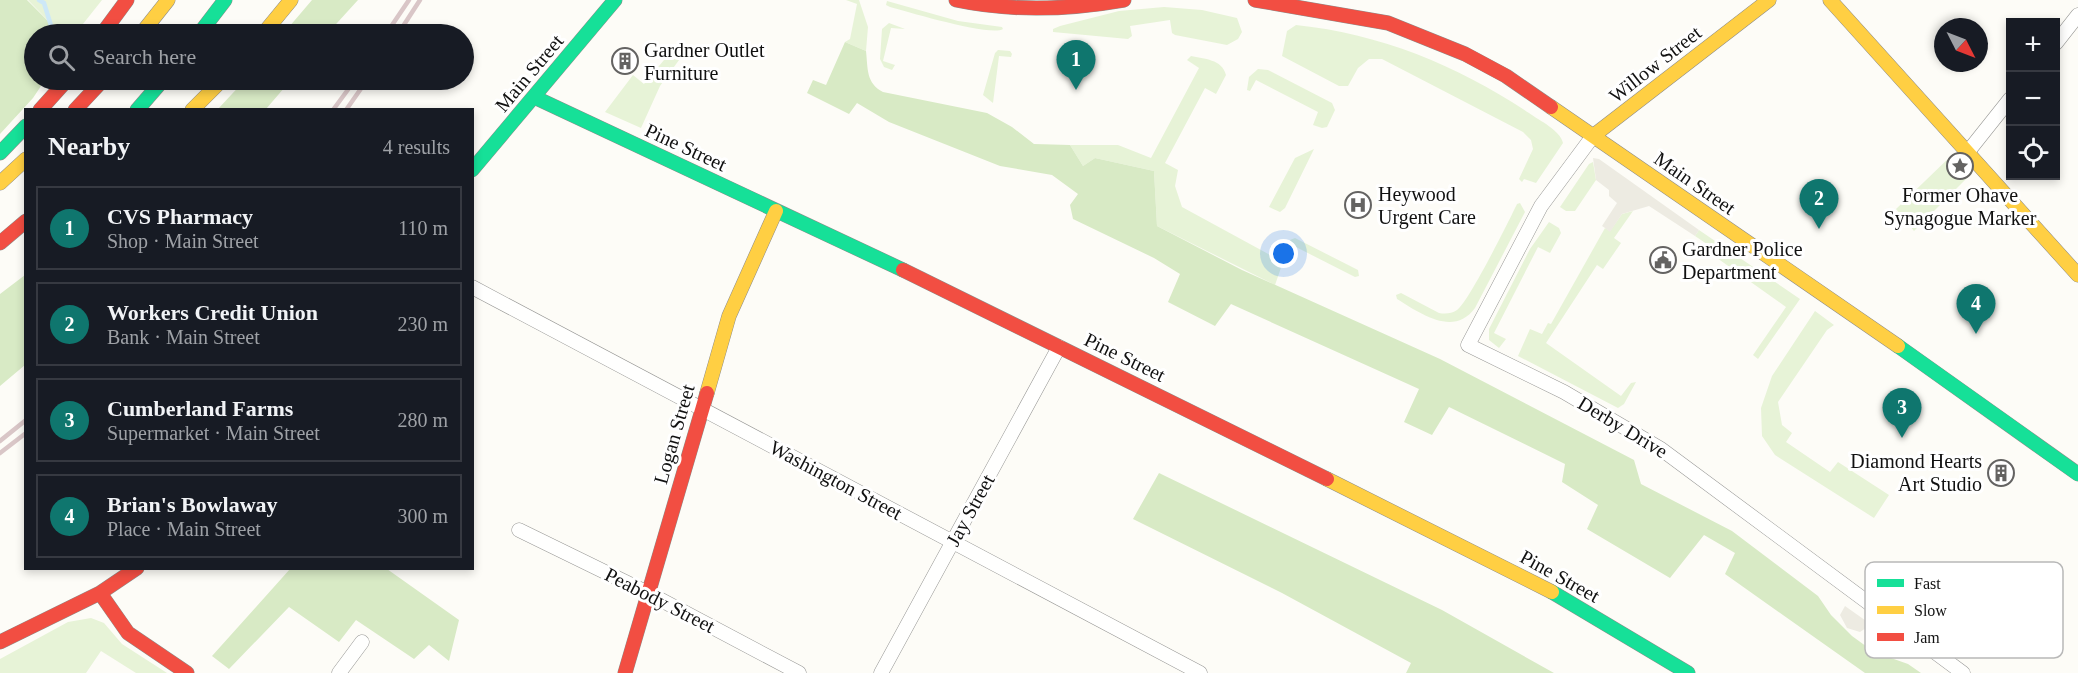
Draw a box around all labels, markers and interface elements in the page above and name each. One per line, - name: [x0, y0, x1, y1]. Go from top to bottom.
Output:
- north arrow: [1934, 18, 1988, 72]
- map controls: [2006, 18, 2060, 180]
- button: +: [2006, 18, 2060, 72]
- street label: Willow Street: [1605, 21, 1706, 107]
- search box: [24, 24, 474, 90]
- street label: Main Street: [490, 30, 568, 116]
- place label: Gardner Outlet Furniture: [644, 39, 765, 84]
- pin: 1: [1056, 40, 1096, 90]
- icon: search: [45, 41, 78, 74]
- text: Search here: [93, 44, 196, 69]
- building icon: Gardner Outlet Furniture: [610, 46, 640, 76]
- button: −: [2006, 72, 2060, 126]
- street label: Pine Street: [642, 119, 731, 176]
- button: locate: [2006, 126, 2060, 180]
- text: Nearby: [48, 132, 130, 161]
- text: 4 results: [383, 136, 450, 158]
- street label: Main Street: [1650, 147, 1740, 219]
- place icon: Former Ohave Synagogue Marker: [1945, 151, 1975, 181]
- pin: 2: [1800, 180, 1838, 229]
- place label: Heywood Urgent Care: [1378, 183, 1476, 229]
- place label: Former Ohave Synagogue Marker: [1884, 184, 2037, 230]
- hospital icon: Heywood Urgent Care: [1343, 190, 1373, 220]
- text: CVS Pharmacy: [107, 204, 253, 229]
- text: 1: [65, 217, 75, 239]
- text: 110 m: [398, 217, 448, 239]
- text: Shop · Main Street: [107, 230, 259, 252]
- place label: Gardner Police Department: [1682, 238, 1803, 284]
- your location: [1269, 239, 1298, 268]
- public building icon: Gardner Police Department: [1648, 245, 1678, 275]
- pin: 4: [1956, 284, 1996, 334]
- text: Workers Credit Union: [107, 300, 318, 325]
- text: 2: [65, 313, 75, 335]
- text: 230 m: [397, 313, 448, 335]
- text: Bank · Main Street: [107, 326, 260, 348]
- street label: Pine Street: [1081, 328, 1169, 386]
- street label: Logan Street: [649, 381, 700, 487]
- pin: 3: [1882, 388, 1922, 438]
- street label: Derby Drive: [1574, 392, 1672, 463]
- text: Cumberland Farms: [107, 396, 293, 421]
- text: 3: [65, 409, 75, 431]
- text: 280 m: [397, 409, 448, 431]
- text: Supermarket · Main Street: [107, 422, 320, 444]
- street label: Washington Street: [766, 436, 906, 525]
- place label: Diamond Hearts Art Studio: [1850, 450, 1982, 495]
- building icon: Diamond Hearts Art Studio: [1986, 458, 2016, 488]
- street label: Jay Street: [941, 470, 1000, 550]
- text: Brian's Bowlaway: [107, 492, 278, 517]
- text: 4: [65, 505, 75, 527]
- text: 300 m: [397, 505, 448, 527]
- text: Place · Main Street: [107, 518, 261, 540]
- street label: Pine Street: [1517, 545, 1604, 607]
- legend: [1865, 562, 2063, 658]
- street label: Peabody Street: [601, 563, 719, 638]
- text: Fast: [1914, 575, 1941, 592]
- text: Slow: [1914, 602, 1947, 619]
- text: Jam: [1914, 629, 1940, 646]

